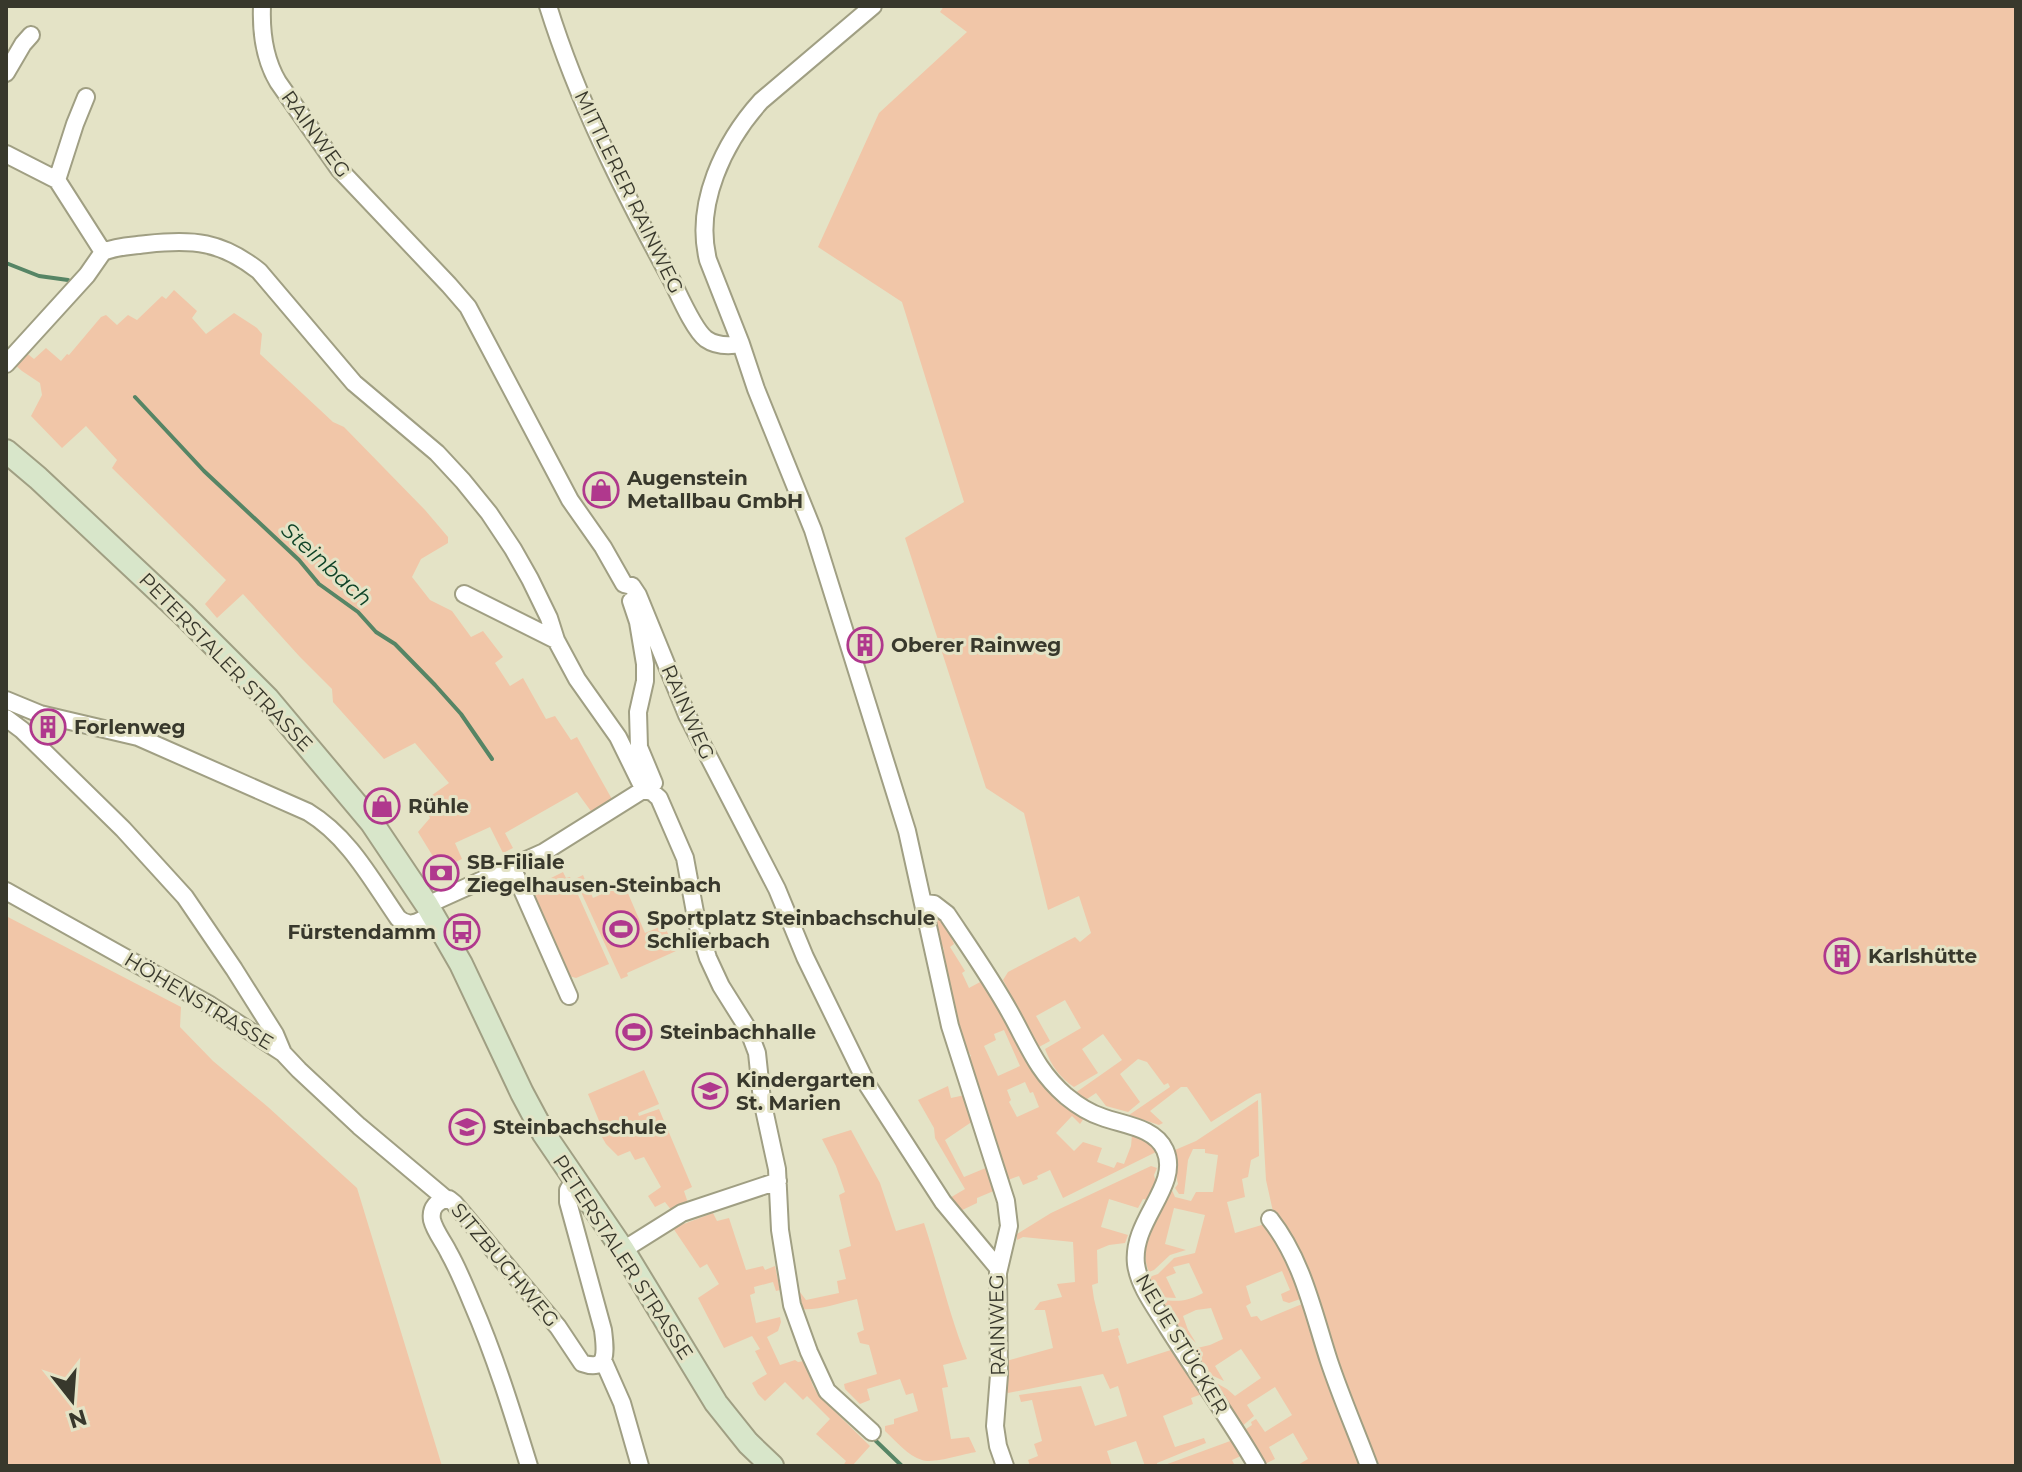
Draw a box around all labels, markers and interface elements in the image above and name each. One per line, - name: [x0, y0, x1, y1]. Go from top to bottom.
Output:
- street label: RAINWEG: [276, 86, 356, 182]
- street label: MITTLERER RAINWEG: [569, 87, 689, 297]
- place label: Augenstein Metallbau GmbH: [626, 466, 803, 513]
- shop icon: Augenstein Metallbau GmbH: [582, 471, 620, 509]
- water label: Steinbach: [276, 517, 378, 612]
- street label: PETERSTALER STRASSE: [134, 568, 318, 756]
- building icon: Oberer Rainweg: [846, 626, 884, 664]
- place label: Oberer Rainweg: [891, 633, 1061, 657]
- street label: RAINWEG: [656, 661, 720, 763]
- building icon: Forlenweg: [29, 708, 67, 746]
- place label: Forlenweg: [74, 715, 185, 739]
- shop icon: Rühle: [363, 787, 401, 825]
- place label: Rühle: [408, 794, 469, 818]
- place label: SB-Filiale Ziegelhausen-Steinbach: [467, 850, 721, 897]
- bank icon: SB-Filiale Ziegelhausen-Steinbach: [422, 854, 460, 892]
- place label: Sportplatz Steinbachschule Schlierbach: [647, 906, 935, 953]
- sports icon: Sportplatz Steinbachschule Schlierbach: [602, 910, 640, 948]
- bus stop icon: Fürstendamm: [443, 913, 481, 951]
- place label: Fürstendamm: [287, 920, 436, 944]
- building icon: Karlshütte: [1823, 937, 1861, 975]
- place label: Karlshütte: [1868, 944, 1977, 968]
- street label: HÖHENSTRASSE: [120, 947, 278, 1055]
- sports icon: Steinbachhalle: [615, 1013, 653, 1051]
- place label: Steinbachhalle: [660, 1020, 816, 1044]
- place label: Kindergarten St. Marien: [736, 1068, 876, 1115]
- school or university icon: Kindergarten St. Marien: [691, 1072, 729, 1110]
- school or university icon: Steinbachschule: [448, 1108, 486, 1146]
- place label: Steinbachschule: [493, 1115, 667, 1139]
- street label: PETERSTALER STRASSE: [548, 1150, 698, 1364]
- street label: SITZBUCHWEG: [446, 1198, 564, 1332]
- street label: NEUE STÜCKER: [1131, 1269, 1233, 1419]
- street label: RAINWEG: [984, 1274, 1010, 1376]
- north arrow: [32, 1360, 112, 1440]
- text: N: [65, 1403, 90, 1434]

